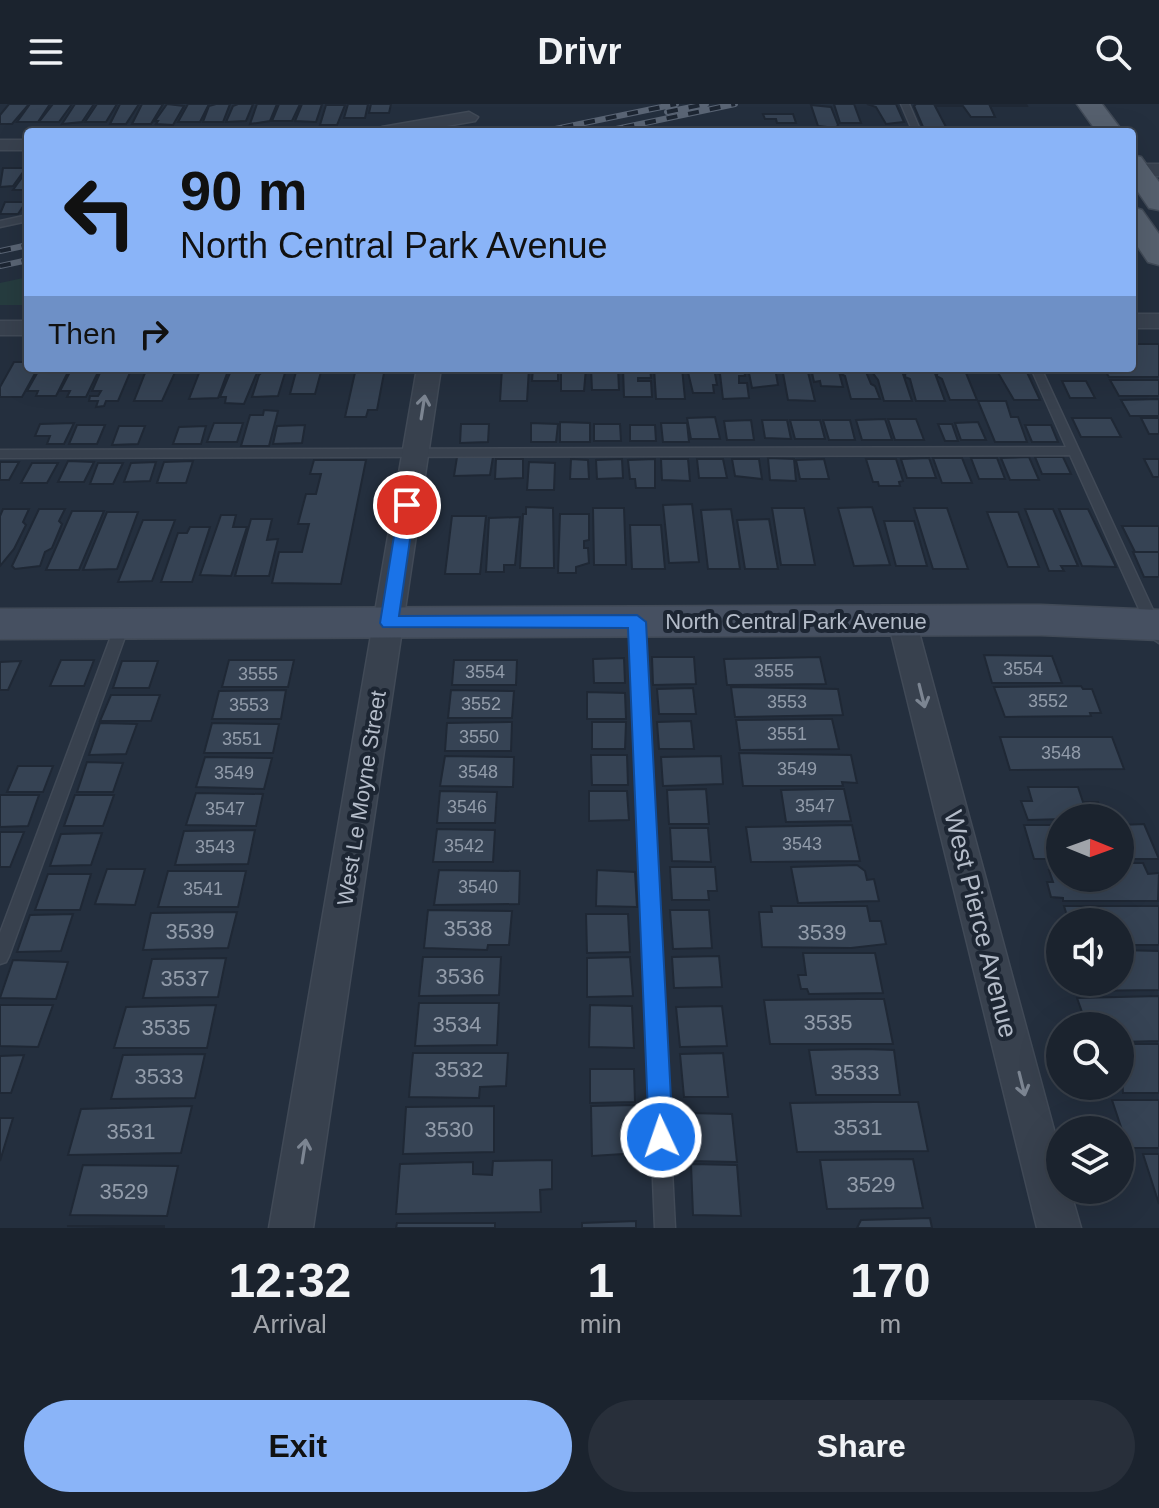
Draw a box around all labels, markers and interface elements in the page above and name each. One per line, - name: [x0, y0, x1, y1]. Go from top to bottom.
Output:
- icon: menu: [24, 30, 68, 74]
- icon: search: [1091, 30, 1135, 74]
- text: Drivr: [537, 31, 622, 72]
- text: 90 m: [180, 159, 308, 222]
- icon: left: [48, 160, 152, 264]
- text: North Central Park Avenue: [180, 225, 608, 266]
- icon: right: [132, 312, 176, 356]
- text: Then: [48, 317, 116, 350]
- one-way arrow: [416, 395, 431, 421]
- pin: [373, 471, 441, 539]
- icon: arrive: [385, 483, 429, 527]
- street label: North Central Park Avenue: [665, 609, 927, 634]
- house number: 3554: [1003, 659, 1043, 679]
- house number: 3555: [754, 661, 794, 681]
- house number: 3554: [465, 662, 505, 682]
- house number: 3555: [238, 664, 278, 684]
- one-way arrow: [915, 683, 930, 709]
- street label: West Le Moyne Street: [332, 689, 391, 907]
- house number: 3552: [1028, 691, 1068, 711]
- house number: 3553: [767, 692, 807, 712]
- house number: 3552: [461, 694, 501, 714]
- house number: 3553: [229, 695, 269, 715]
- house number: 3551: [767, 724, 807, 744]
- house number: 3550: [459, 727, 499, 747]
- house number: 3551: [222, 729, 262, 749]
- house number: 3548: [1041, 743, 1081, 763]
- house number: 3549: [777, 759, 817, 779]
- house number: 3548: [458, 762, 498, 782]
- house number: 3549: [214, 763, 254, 783]
- house number: 3547: [795, 796, 835, 816]
- house number: 3546: [447, 797, 487, 817]
- house number: 3547: [205, 799, 245, 819]
- north arrow: [1046, 804, 1134, 892]
- map controls: [1046, 804, 1134, 1204]
- street label: West Pierce Avenue: [938, 807, 1024, 1041]
- house number: 3543: [782, 834, 822, 854]
- house number: 3542: [444, 836, 484, 856]
- house number: 3543: [195, 837, 235, 857]
- house number: 3540: [458, 877, 498, 897]
- house number: 3541: [183, 879, 223, 899]
- button: sound: [1046, 908, 1134, 996]
- house number: 3538: [444, 916, 492, 941]
- house number: 3539: [166, 919, 214, 944]
- house number: 3539: [798, 920, 846, 945]
- house number: 3536: [436, 964, 484, 989]
- house number: 3537: [161, 966, 209, 991]
- house number: 3535: [804, 1010, 852, 1035]
- house number: 3534: [433, 1012, 481, 1037]
- button: search: [1046, 1012, 1134, 1100]
- house number: 3535: [142, 1015, 190, 1040]
- house number: 3532: [435, 1057, 483, 1082]
- house number: 3533: [831, 1060, 879, 1085]
- house number: 3533: [135, 1064, 183, 1089]
- one-way arrow: [1015, 1070, 1030, 1096]
- position arrow: [619, 1095, 703, 1179]
- house number: 3531: [834, 1115, 882, 1140]
- button: layers: [1046, 1116, 1134, 1204]
- house number: 3530: [425, 1117, 473, 1142]
- house number: 3531: [107, 1119, 155, 1144]
- one-way arrow: [297, 1139, 312, 1164]
- house number: 3529: [847, 1172, 895, 1197]
- house number: 3529: [100, 1179, 148, 1204]
- text: 12:32: [229, 1254, 351, 1307]
- text: 1: [587, 1254, 614, 1307]
- text: 170: [850, 1254, 930, 1307]
- text: Arrival: [253, 1309, 327, 1339]
- text: min: [580, 1309, 622, 1339]
- text: m: [880, 1309, 901, 1339]
- button: Exit: [24, 1400, 572, 1492]
- button: Share: [588, 1400, 1135, 1492]

